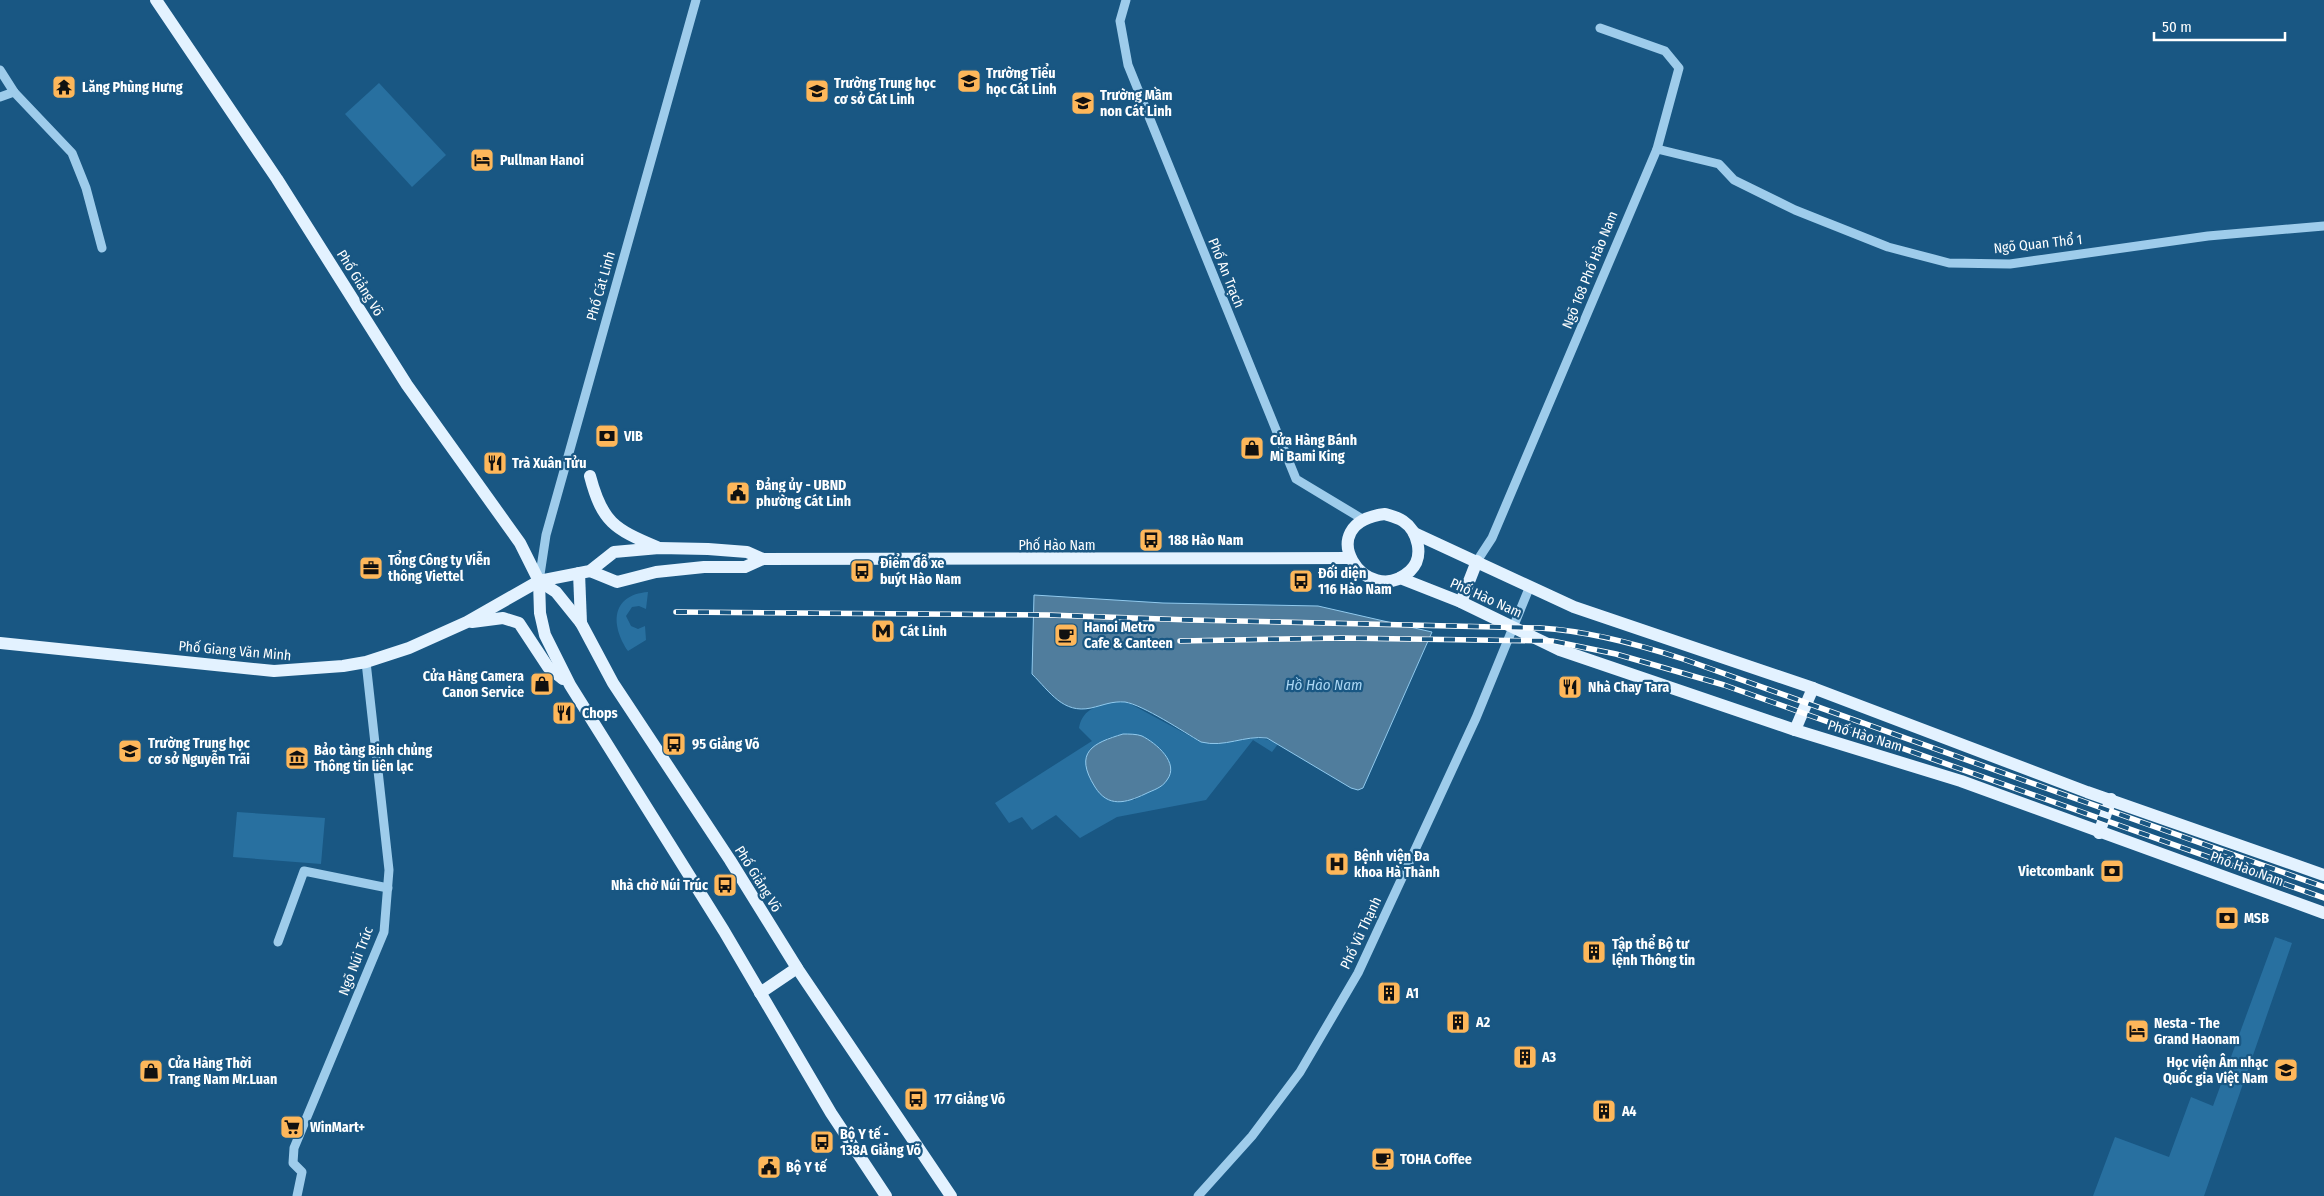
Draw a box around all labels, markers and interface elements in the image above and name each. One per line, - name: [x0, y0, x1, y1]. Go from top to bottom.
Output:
- scale bar: [2154, 10, 2285, 42]
- text: 50 m: [2162, 18, 2192, 36]
- place label: Trường Tiểu học Cát Linh: [986, 63, 1057, 98]
- school or university icon: Trường Tiểu học Cát Linh: [956, 68, 982, 94]
- temple icon: Lăng Phùng Hưng: [51, 74, 77, 100]
- place label: Trường Trung học cơ sở Cát Linh: [834, 75, 937, 108]
- school or university icon: Trường Trung học cơ sở Cát Linh: [804, 78, 830, 104]
- place label: Lăng Phùng Hưng: [82, 79, 183, 96]
- place label: Trường Mầm non Cát Linh: [1100, 86, 1173, 120]
- school or university icon: Trường Mầm non Cát Linh: [1070, 90, 1096, 116]
- hotel icon: Pullman Hanoi: [469, 147, 495, 173]
- place label: Pullman Hanoi: [500, 152, 584, 169]
- street label: Ngõ 168 Phố Hào Nam: [1558, 208, 1621, 331]
- street label: Ngõ Quan Thổ 1: [1993, 230, 2083, 257]
- street label: Phố An Trạch: [1204, 235, 1249, 310]
- street label: Phố Giảng Võ: [333, 246, 388, 319]
- street label: Phố Cát Linh: [582, 249, 619, 323]
- bank icon: VIB: [594, 423, 620, 449]
- place label: VIB: [623, 428, 643, 445]
- place label: Cửa Hàng Bánh Mì Bami King: [1270, 432, 1357, 465]
- shop icon: Cửa Hàng Bánh Mì Bami King: [1239, 435, 1265, 461]
- restaurant icon: Trà Xuân Tửu: [482, 450, 508, 476]
- place label: Trà Xuân Tửu: [512, 455, 587, 472]
- place label: Đảng ủy - UBND phường Cát Linh: [756, 477, 851, 510]
- public building icon: Đảng ủy - UBND phường Cát Linh: [725, 480, 751, 506]
- bus stop icon: 188 Hào Nam: [1138, 527, 1164, 553]
- place label: 188 Hào Nam: [1168, 532, 1244, 549]
- street label: Phố Hào Nam: [1018, 536, 1096, 554]
- place label: Tổng Công ty Viễn thông Viettel: [388, 550, 490, 585]
- place label: Điểm đỗ xe buýt Hào Nam: [880, 553, 961, 588]
- office icon: Tổng Công ty Viễn thông Viettel: [358, 555, 384, 581]
- bus stop icon: Điểm đỗ xe buýt Hào Nam: [849, 558, 875, 584]
- place label: Đối diện 116 Hào Nam: [1318, 564, 1392, 598]
- bus stop icon: Đối diện 116 Hào Nam: [1288, 568, 1314, 594]
- street label: Phố Hào Nam: [1447, 574, 1525, 621]
- metro station icon: Cát Linh: [870, 618, 896, 644]
- place label: Hanoi Metro Cafe & Canteen: [1084, 619, 1173, 652]
- cafe icon: Hanoi Metro Cafe & Canteen: [1053, 622, 1079, 648]
- place label: Cát Linh: [900, 623, 947, 640]
- street label: Phố Giang Văn Minh: [178, 637, 292, 664]
- place label: Cửa Hàng Camera Canon Service: [423, 668, 524, 701]
- shop icon: Cửa Hàng Camera Canon Service: [529, 671, 555, 697]
- restaurant icon: Nhà Chay Tara: [1557, 674, 1583, 700]
- water label: Hồ Hào Nam: [1286, 676, 1362, 694]
- place label: Nhà Chay Tara: [1588, 679, 1669, 696]
- restaurant icon: Chops: [551, 700, 577, 726]
- place label: Chops: [582, 705, 618, 722]
- street label: Phố Hào Nam: [1826, 716, 1905, 755]
- bus stop icon: 95 Giảng Võ: [661, 731, 687, 757]
- place label: Trường Trung học cơ sở Nguyễn Trãi: [148, 735, 251, 768]
- place label: 95 Giảng Võ: [692, 736, 760, 753]
- school or university icon: Trường Trung học cơ sở Nguyễn Trãi: [117, 738, 143, 764]
- place label: Bảo tàng Binh chủng Thông tin liên lạc: [314, 742, 432, 775]
- museum icon: Bảo tàng Binh chủng Thông tin liên lạc: [284, 745, 310, 771]
- street label: Phố Giảng Võ: [731, 842, 786, 915]
- street label: Phố Hào Nam: [2208, 847, 2287, 890]
- place label: Bệnh viện Đa khoa Hà Thành: [1354, 848, 1440, 881]
- hospital icon: Bệnh viện Đa khoa Hà Thành: [1324, 851, 1350, 877]
- bank icon: Vietcombank: [2099, 858, 2125, 884]
- place label: Vietcombank: [2017, 863, 2095, 880]
- bus stop icon: Nhà chờ Núi Trúc: [712, 872, 738, 898]
- place label: Nhà chờ Núi Trúc: [611, 877, 709, 894]
- street label: Phố Vũ Thạnh: [1336, 894, 1385, 972]
- bank icon: MSB: [2214, 905, 2240, 931]
- place label: MSB: [2244, 910, 2269, 927]
- street label: Ngõ Núi Trúc: [335, 924, 377, 998]
- place label: Tập thể Bộ tư lệnh Thông tin: [1612, 934, 1695, 969]
- building icon: Tập thể Bộ tư lệnh Thông tin: [1581, 939, 1607, 965]
- building icon: A1: [1376, 980, 1402, 1006]
- place label: A1: [1405, 985, 1419, 1002]
- building icon: A2: [1445, 1009, 1471, 1035]
- place label: A2: [1475, 1014, 1491, 1031]
- place label: Nesta - The Grand Haonam: [2154, 1015, 2240, 1048]
- hotel icon: Nesta - The Grand Haonam: [2124, 1018, 2150, 1044]
- building icon: A3: [1512, 1044, 1538, 1070]
- place label: A3: [1541, 1049, 1557, 1066]
- place label: Học viện Âm nhạc Quốc gia Việt Nam: [2163, 1053, 2269, 1087]
- place label: Cửa Hàng Thời Trang Nam Mr.Luan: [168, 1055, 277, 1088]
- school or university icon: Học viện Âm nhạc Quốc gia Việt Nam: [2273, 1057, 2299, 1083]
- shop icon: Cửa Hàng Thời Trang Nam Mr.Luan: [138, 1058, 164, 1084]
- bus stop icon: 177 Giảng Võ: [903, 1086, 929, 1112]
- place label: 177 Giảng Võ: [934, 1091, 1006, 1108]
- building icon: A4: [1591, 1098, 1617, 1124]
- place label: A4: [1621, 1103, 1637, 1120]
- supermarket icon: WinMart+: [279, 1114, 305, 1140]
- place label: WinMart+: [310, 1119, 365, 1136]
- place label: Bộ Y tế - 138A Giảng Võ: [840, 1125, 921, 1159]
- bus stop icon: Bộ Y tế - 138A Giảng Võ: [809, 1129, 835, 1155]
- cafe icon: TOHA Coffee: [1370, 1146, 1396, 1172]
- place label: TOHA Coffee: [1400, 1151, 1472, 1168]
- public building icon: Bộ Y tế: [756, 1154, 782, 1180]
- place label: Bộ Y tế: [786, 1158, 827, 1176]

